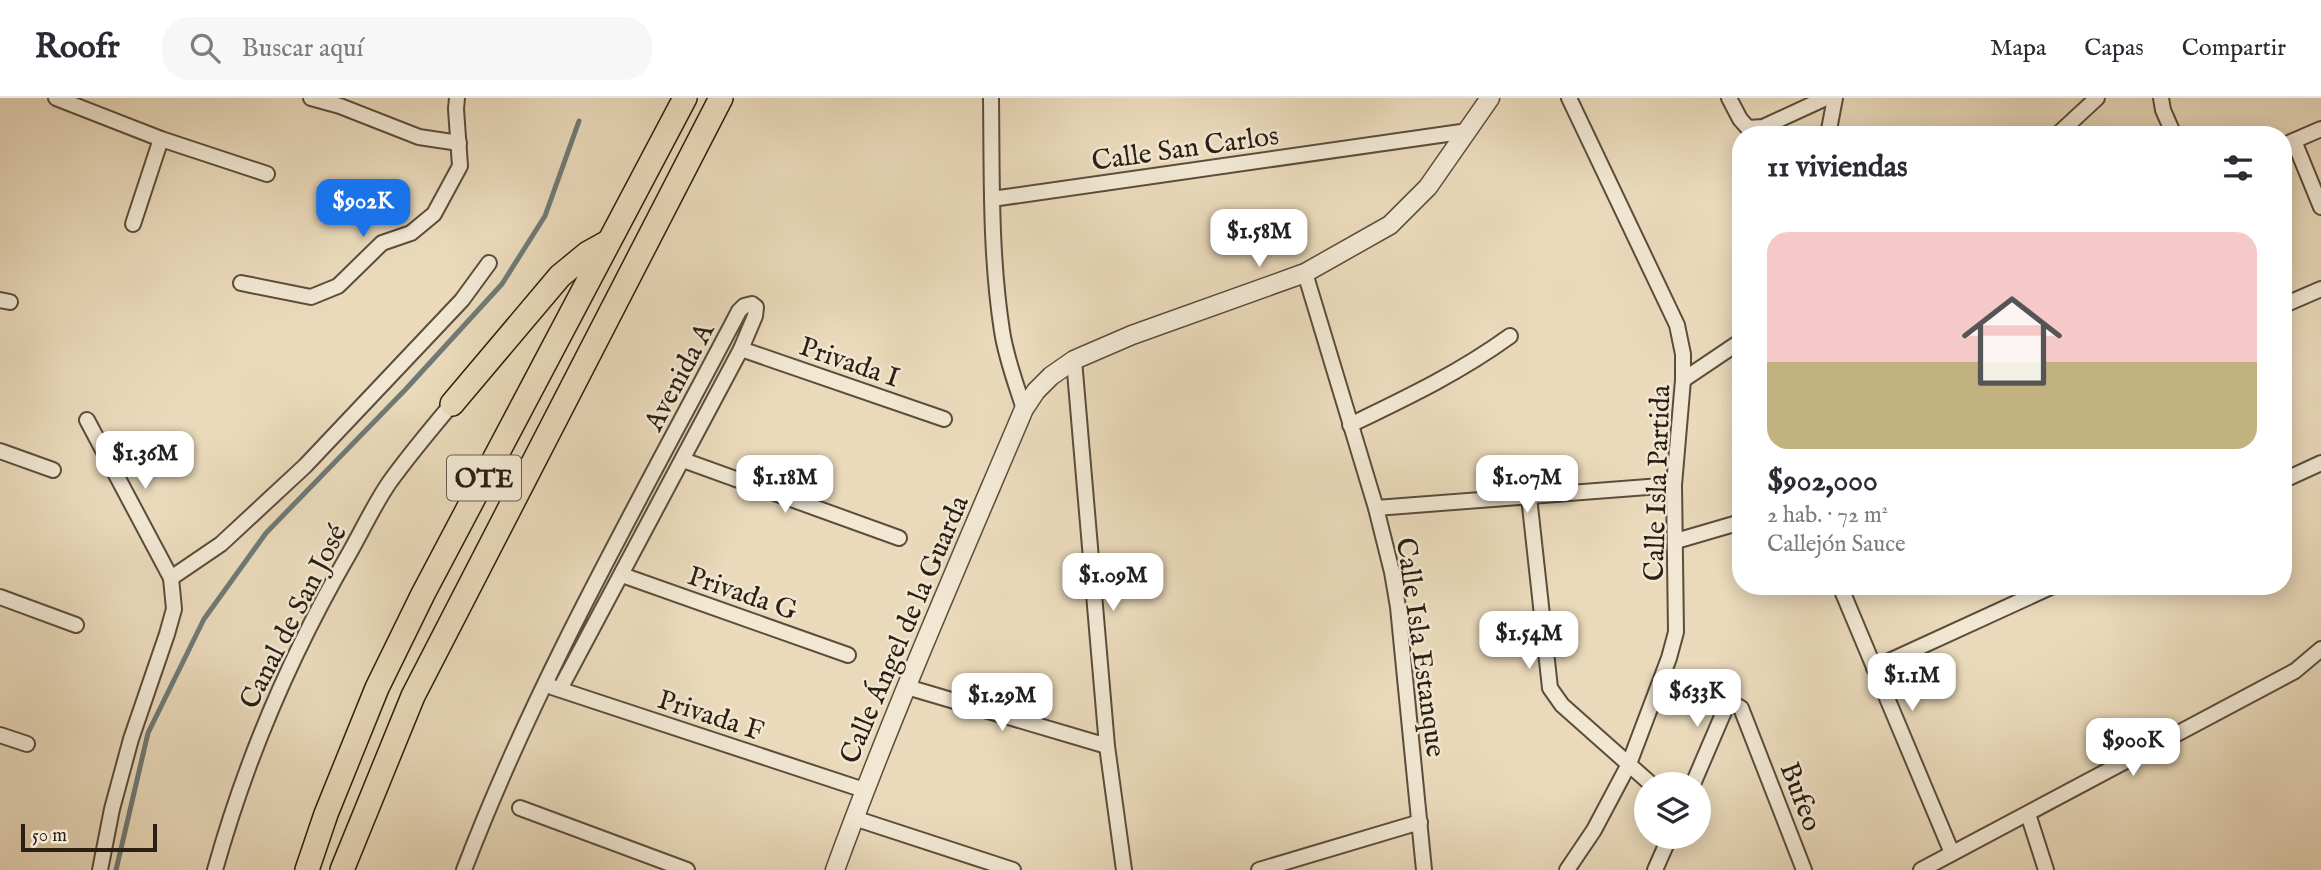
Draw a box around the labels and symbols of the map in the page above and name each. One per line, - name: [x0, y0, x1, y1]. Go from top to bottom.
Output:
- street label: Calle San Carlos: [1090, 119, 1281, 180]
- pin: $902K: [314, 180, 412, 239]
- pin: $1.58M: [1202, 209, 1316, 269]
- street label: Avenida A: [637, 316, 724, 438]
- street label: Privada I: [795, 330, 904, 397]
- street label: Calle Isla Partida: [1638, 383, 1679, 582]
- pin: $1.36M: [88, 432, 202, 491]
- road number: OTE: [447, 456, 521, 500]
- pin: $1.18M: [728, 456, 842, 515]
- pin: $1.07M: [1470, 456, 1584, 515]
- street label: Calle Ángel de la Guarda: [832, 489, 978, 769]
- street label: Canal de San José: [233, 519, 356, 715]
- street label: Calle Isla Estanque: [1387, 535, 1452, 759]
- pin: $1.09M: [1056, 554, 1170, 613]
- street label: Privada G: [683, 559, 802, 630]
- pin: $1.54M: [1472, 612, 1586, 671]
- pin: $1.1M: [1863, 654, 1961, 713]
- pin: $633K: [1648, 670, 1746, 729]
- pin: $1.29M: [945, 674, 1059, 733]
- street label: Privada F: [653, 683, 768, 750]
- pin: $900K: [2084, 718, 2182, 778]
- street label: Bufeo: [1771, 757, 1829, 836]
- scale bar: [21, 821, 158, 853]

